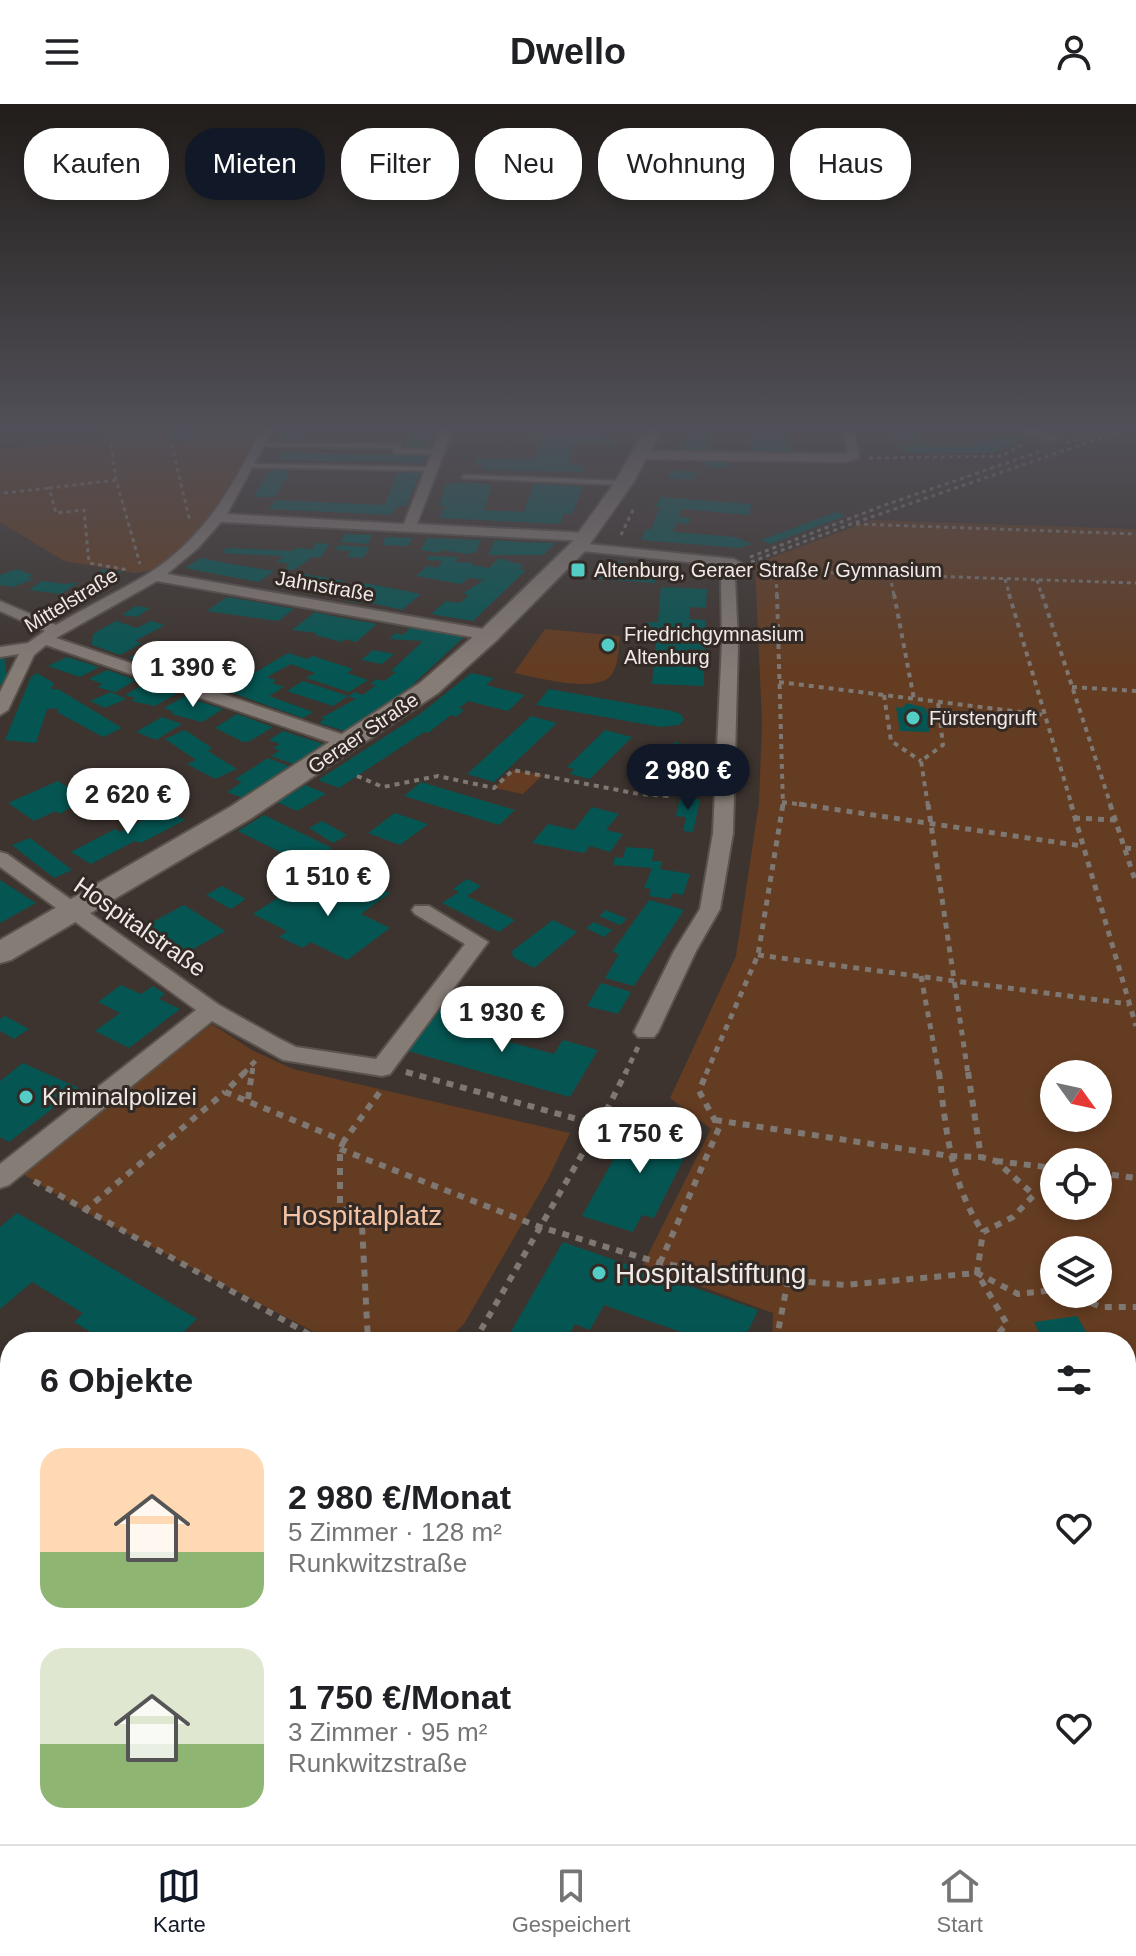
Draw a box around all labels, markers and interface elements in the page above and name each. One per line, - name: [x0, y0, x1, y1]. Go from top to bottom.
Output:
- icon: menu: [40, 30, 84, 74]
- icon: person: [1052, 30, 1096, 74]
- text: Dwello: [510, 31, 626, 72]
- chip: Kaufen: [24, 128, 169, 200]
- chip: Mieten: [185, 128, 325, 200]
- chip: Filter: [341, 128, 459, 200]
- chip: Neu: [475, 128, 582, 200]
- chip: Wohnung: [598, 128, 774, 200]
- chip: Haus: [790, 128, 911, 200]
- place label: Altenburg, Geraer Straße / Gymnasium: [594, 559, 942, 581]
- marker: Altenburg, Geraer Straße / Gymnasium: [569, 561, 587, 579]
- street label: Mittelstraße: [21, 564, 121, 636]
- street label: Jahnstraße: [274, 566, 376, 606]
- place label: Friedrichgymnasium Altenburg: [624, 623, 804, 668]
- marker: Friedrichgymnasium Altenburg: [599, 636, 617, 654]
- pin: 1 390 €: [119, 641, 267, 709]
- text: 1 390 €: [150, 652, 236, 682]
- street label: Geraer Straße: [304, 688, 422, 778]
- place label: Fürstengruft: [929, 707, 1037, 729]
- marker: Fürstengruft: [904, 709, 922, 727]
- pin: 2 980 €: [614, 744, 762, 812]
- text: 2 980 €: [645, 755, 731, 785]
- pin: 2 620 €: [54, 768, 202, 836]
- text: 2 620 €: [85, 779, 171, 809]
- pin: 1 510 €: [254, 850, 402, 918]
- text: 1 510 €: [285, 861, 371, 891]
- street label: Hospitalstraße: [69, 871, 211, 982]
- pin: 1 930 €: [428, 986, 576, 1054]
- text: 1 930 €: [459, 997, 545, 1027]
- north arrow: [1040, 1060, 1112, 1132]
- map controls: [1040, 1060, 1112, 1308]
- place label: Kriminalpolizei: [42, 1083, 197, 1110]
- marker: Kriminalpolizei: [17, 1088, 35, 1106]
- pin: 1 750 €: [566, 1107, 714, 1175]
- text: 1 750 €: [597, 1118, 683, 1148]
- button: locate: [1040, 1148, 1112, 1220]
- park label: Hospitalplatz: [282, 1200, 442, 1231]
- button: layers: [1040, 1236, 1112, 1308]
- place label: Hospitalstiftung: [615, 1258, 806, 1289]
- marker: Hospitalstiftung: [590, 1264, 608, 1282]
- icon: filters: [1052, 1358, 1096, 1402]
- text: 6 Objekte: [40, 1361, 193, 1399]
- text: 2 980 €/Monat: [288, 1478, 511, 1516]
- icon: home: [104, 1480, 200, 1576]
- icon: heart: [1052, 1506, 1096, 1550]
- text: 5 Zimmer · 128 m²: [288, 1517, 502, 1547]
- text: Runkwitzstraße: [288, 1548, 467, 1578]
- text: 1 750 €/Monat: [288, 1678, 511, 1716]
- icon: home: [104, 1680, 200, 1776]
- icon: heart: [1052, 1706, 1096, 1750]
- text: 3 Zimmer · 95 m²: [288, 1717, 487, 1747]
- text: Runkwitzstraße: [288, 1748, 467, 1778]
- tab: Karte: [153, 1864, 206, 1938]
- tab: Gespeichert: [512, 1864, 630, 1938]
- tab: Start: [936, 1864, 983, 1938]

